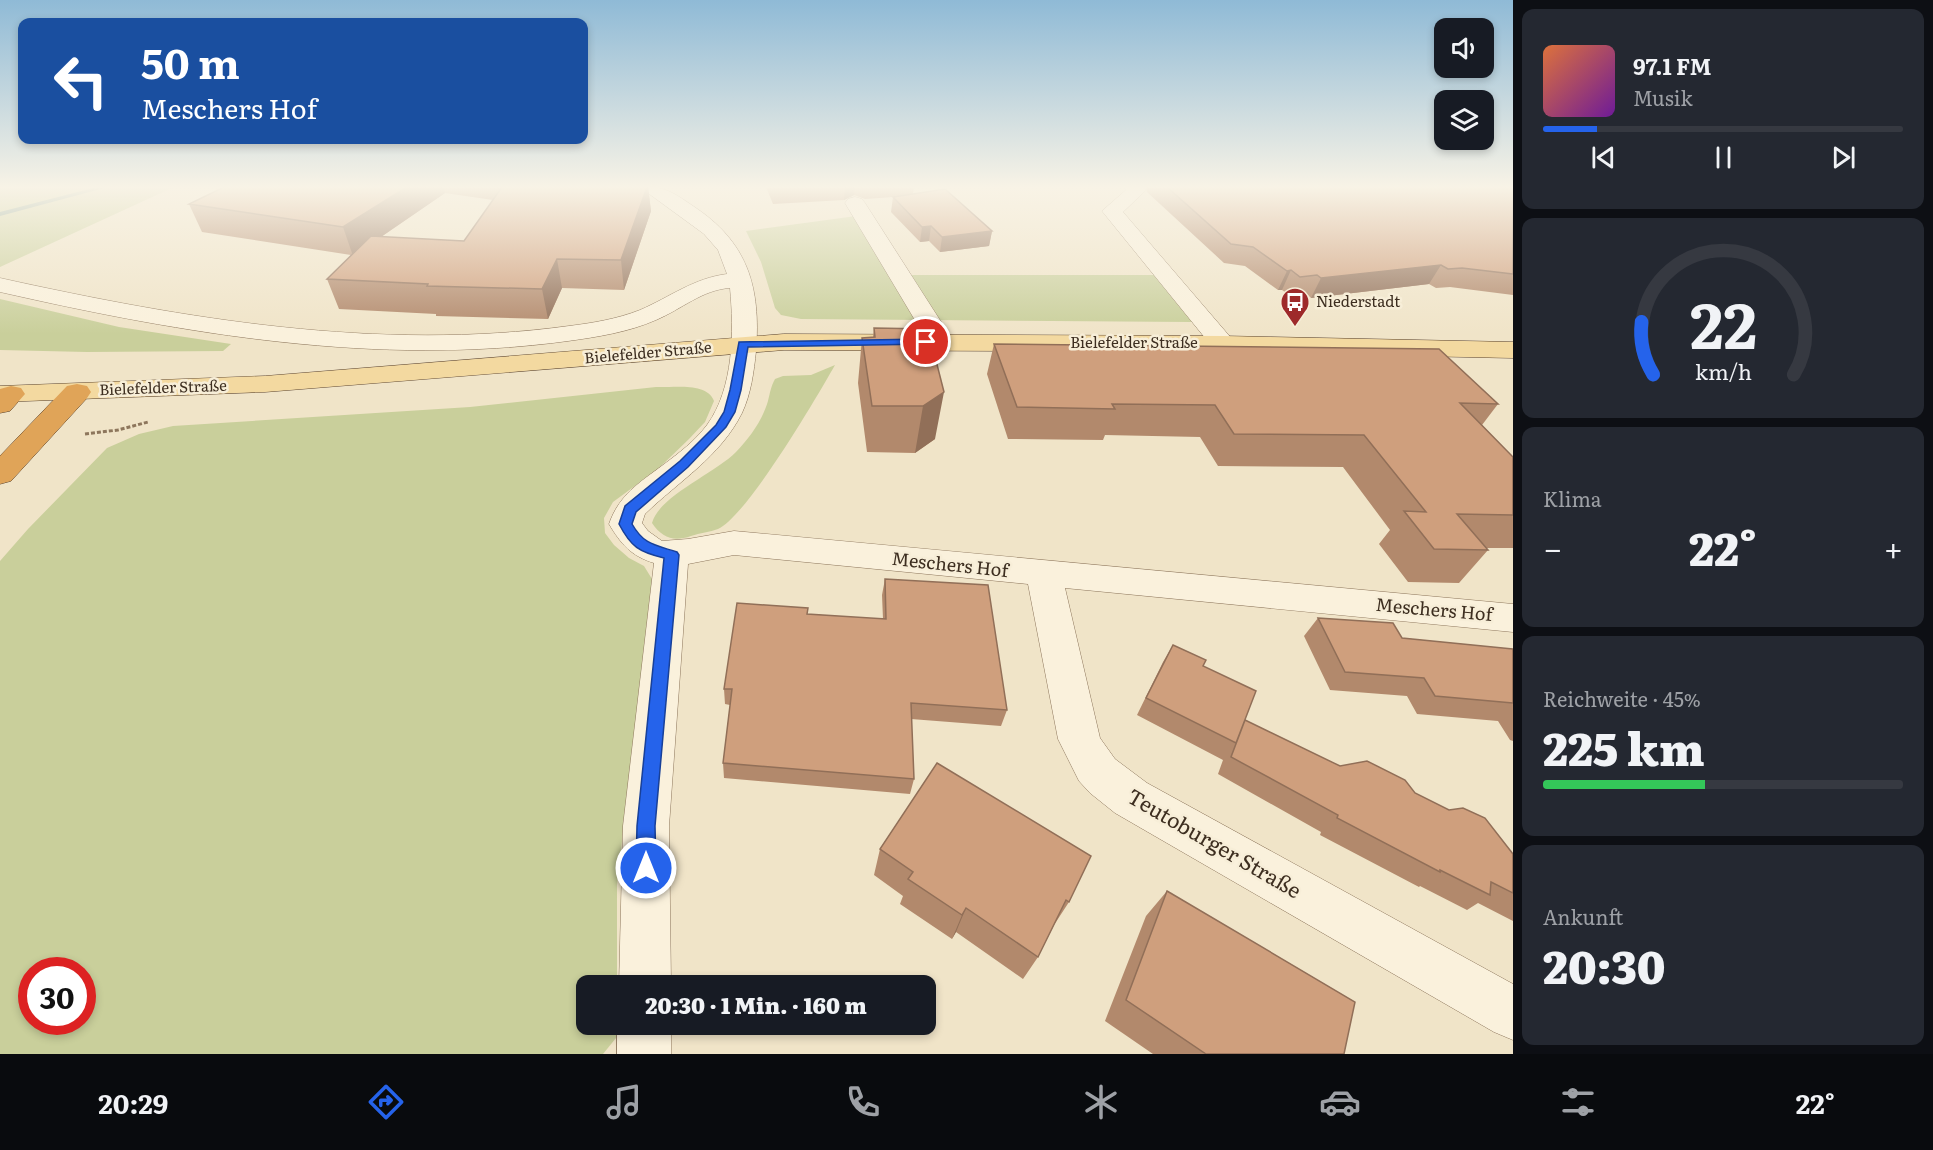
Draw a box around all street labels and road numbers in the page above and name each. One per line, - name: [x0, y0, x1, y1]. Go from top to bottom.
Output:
- street label: Bielefelder Straße: [1070, 330, 1198, 353]
- street label: Bielefelder Straße: [583, 334, 713, 369]
- street label: Bielefelder Straße: [99, 373, 227, 400]
- street label: Meschers Hof: [890, 544, 1012, 583]
- street label: Meschers Hof: [1374, 590, 1496, 627]
- street label: Teutoburger Straße: [1122, 779, 1308, 904]

